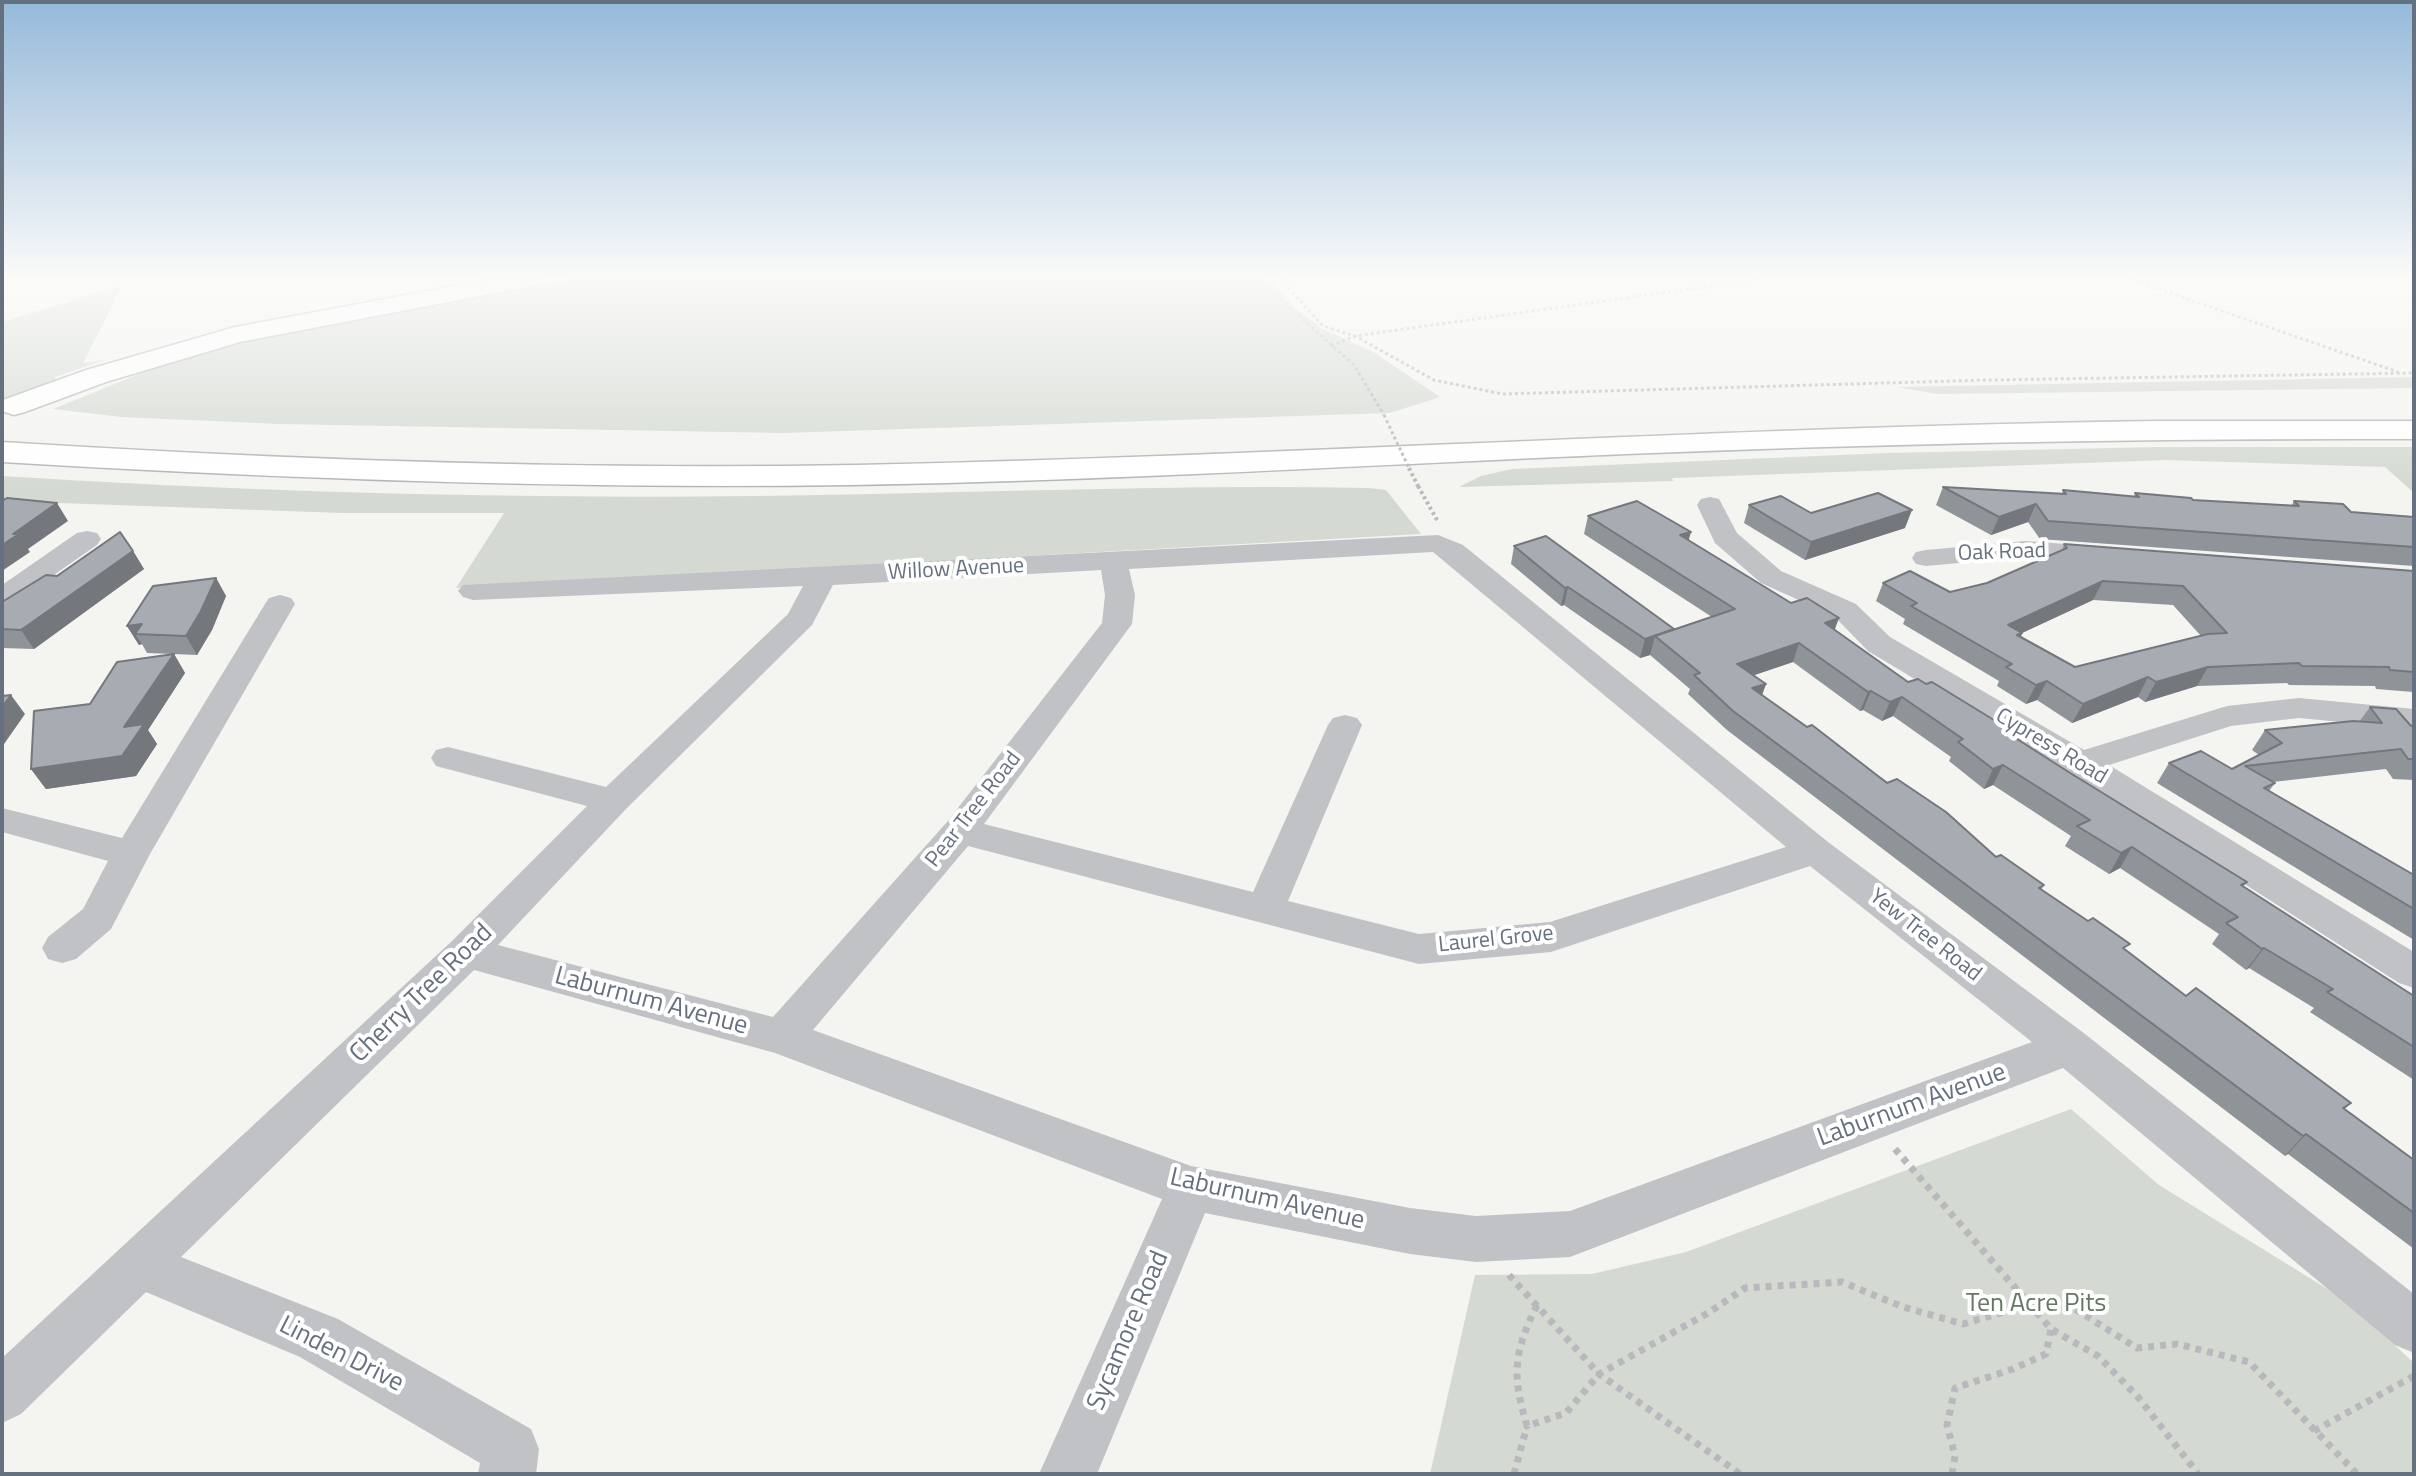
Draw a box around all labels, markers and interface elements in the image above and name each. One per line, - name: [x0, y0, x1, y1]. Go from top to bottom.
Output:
- street label: Oak Road: [1957, 538, 2047, 568]
- street label: Willow Avenue: [887, 553, 1025, 587]
- street label: Cypress Road: [1991, 703, 2111, 791]
- street label: Pear Tree Road: [921, 747, 1027, 873]
- street label: Yew Tree Road: [1864, 884, 1986, 988]
- street label: Cherry Tree Road: [344, 918, 500, 1070]
- street label: Laurel Grove: [1437, 921, 1555, 959]
- street label: Laburnum Avenue: [551, 961, 751, 1043]
- street label: Laburnum Avenue: [1813, 1057, 2011, 1155]
- street label: Laburnum Avenue: [1167, 1162, 1367, 1238]
- street label: Sycamore Road: [1081, 1247, 1177, 1415]
- park label: Ten Acre Pits: [1966, 1289, 2106, 1321]
- street label: Linden Drive: [274, 1310, 408, 1400]

